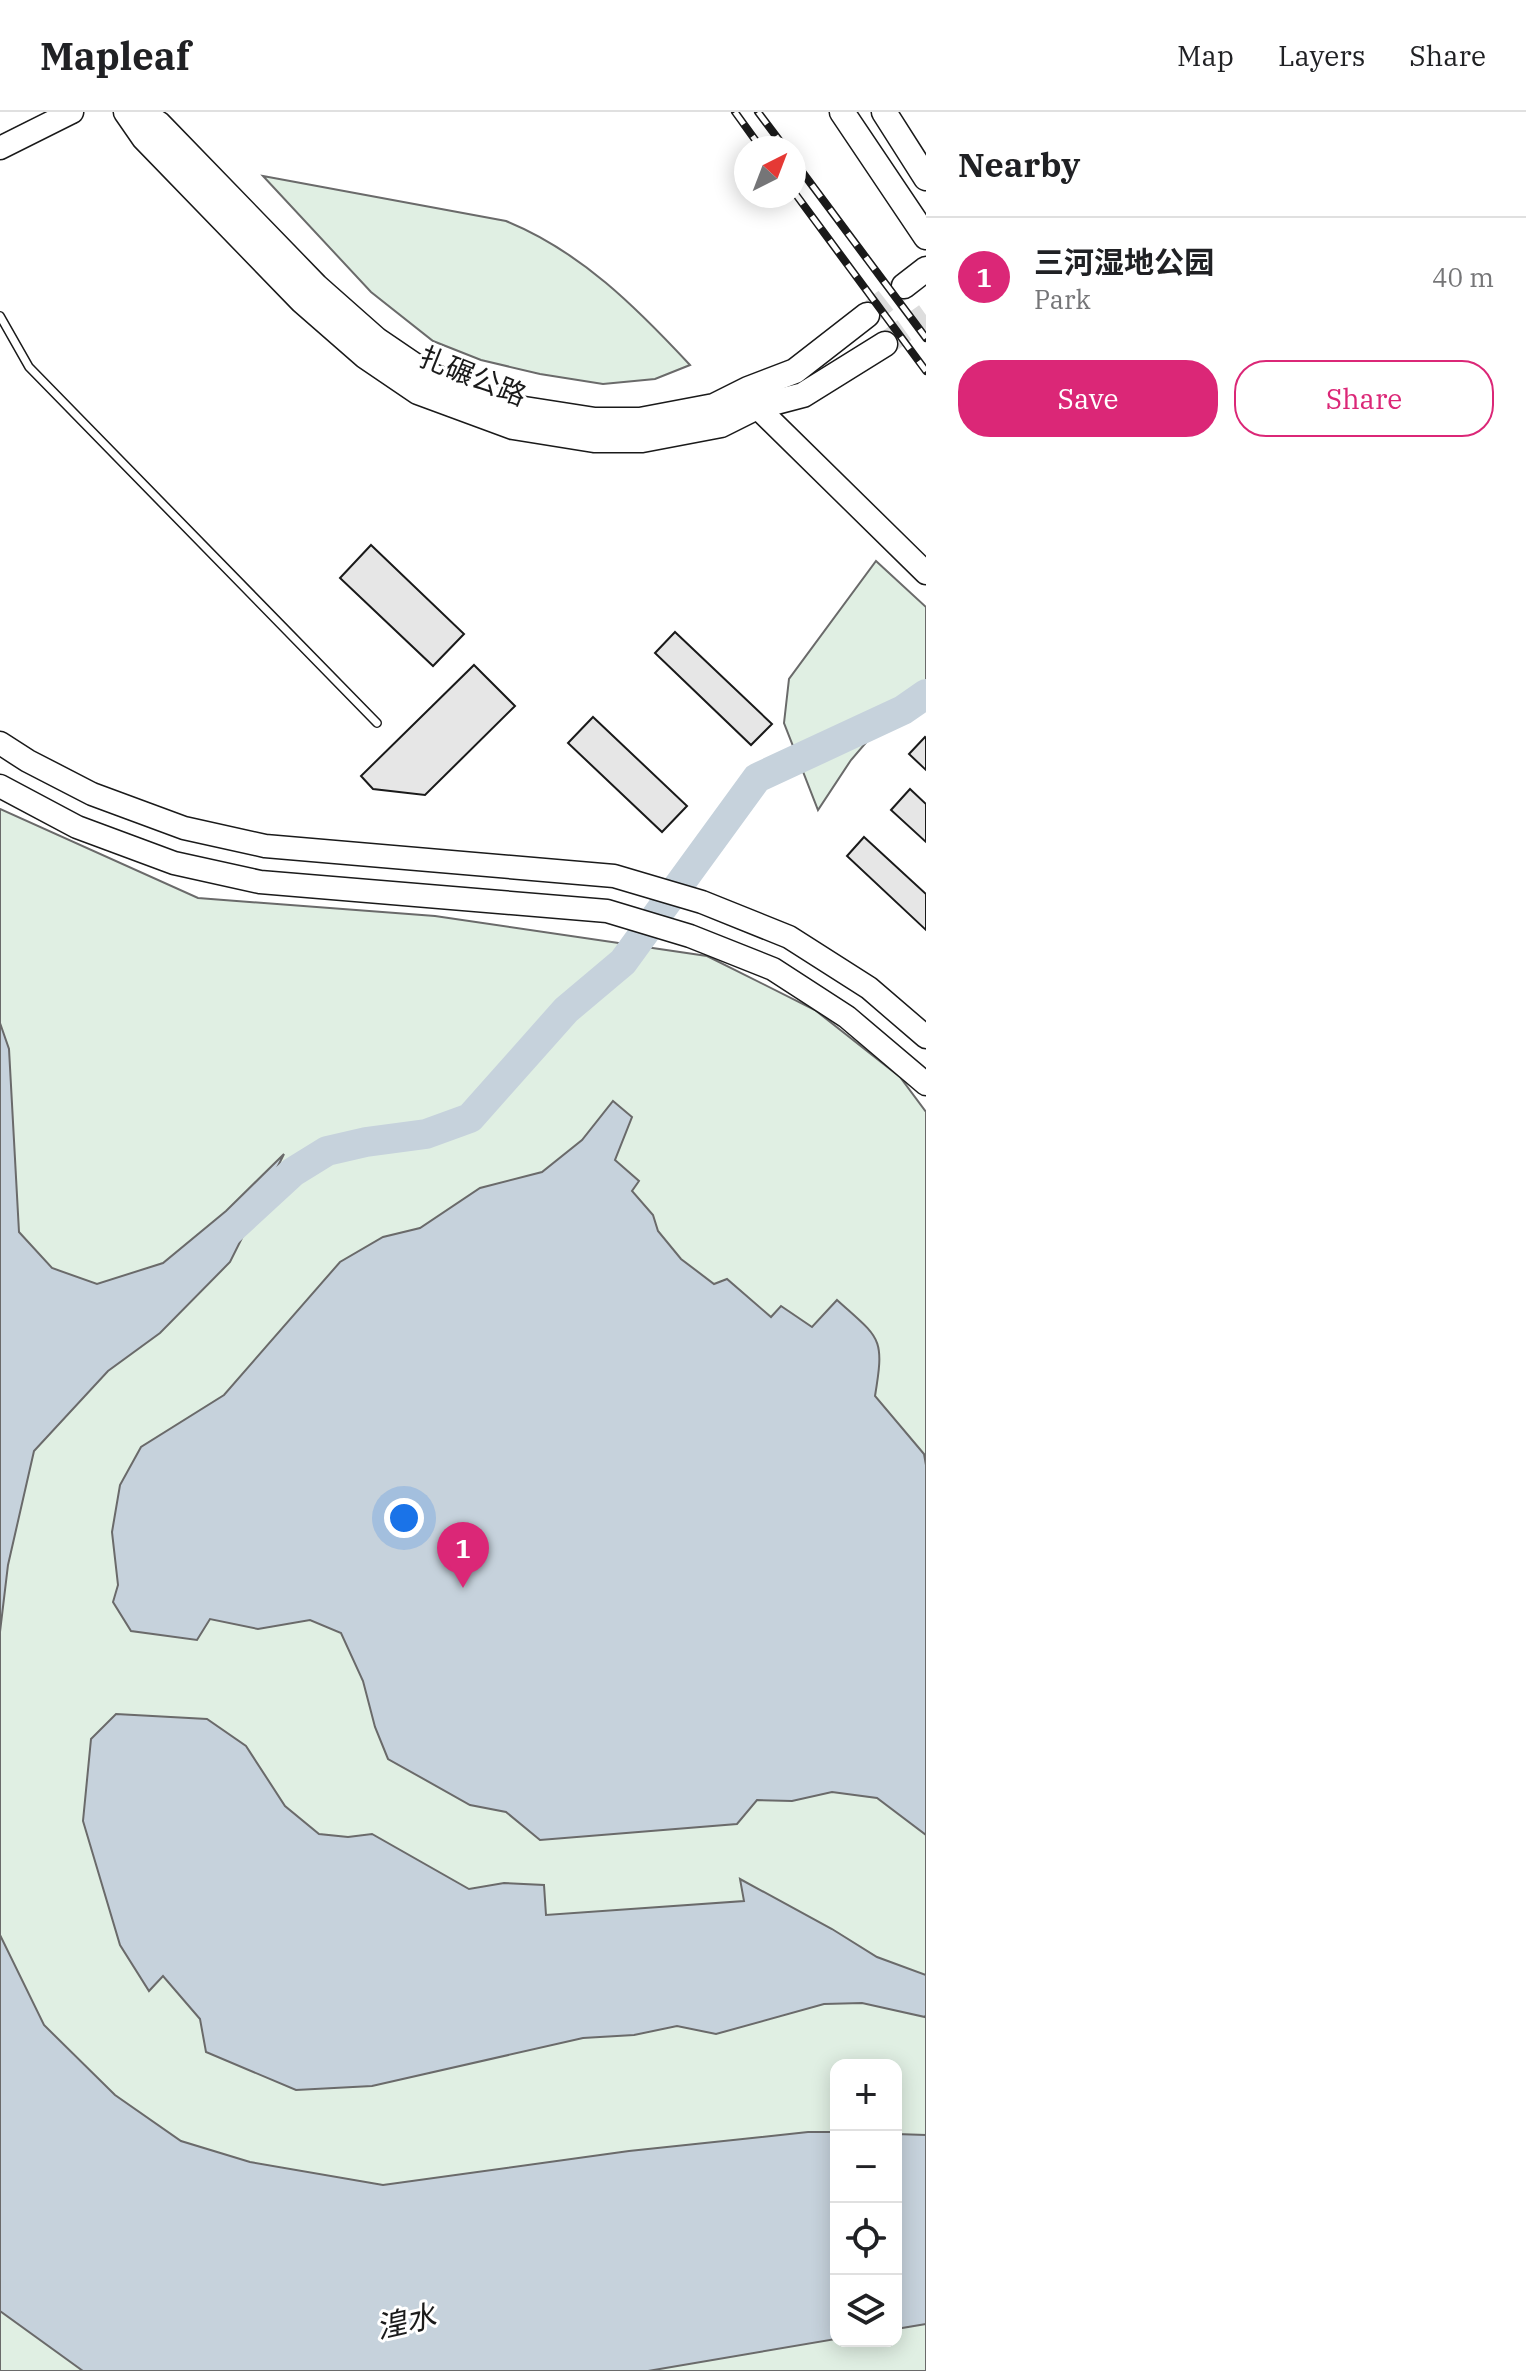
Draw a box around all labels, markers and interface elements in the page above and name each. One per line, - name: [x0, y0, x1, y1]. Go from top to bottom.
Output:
- text: Mapleaf: [40, 31, 190, 80]
- text: Map: [1177, 37, 1234, 74]
- text: Layers: [1278, 37, 1365, 74]
- text: Share: [1409, 37, 1486, 74]
- north arrow: [734, 136, 806, 208]
- text: Nearby: [958, 142, 1080, 186]
- text: 三河湿地公园: [1034, 242, 1214, 281]
- text: 1: [976, 260, 992, 294]
- text: 40 m: [1432, 260, 1494, 294]
- text: Park: [1034, 282, 1091, 316]
- street label: 扎碾公路: [414, 337, 532, 414]
- button: Save: [958, 360, 1218, 437]
- button: Share: [1234, 360, 1494, 437]
- your location: [384, 1498, 424, 1538]
- pin: 1: [437, 1522, 489, 1588]
- map controls: [830, 2059, 902, 2347]
- button: +: [830, 2059, 902, 2131]
- button: −: [830, 2131, 902, 2203]
- button: locate: [830, 2203, 902, 2275]
- button: layers: [830, 2275, 902, 2347]
- water label: 湟水: [372, 2294, 441, 2346]

